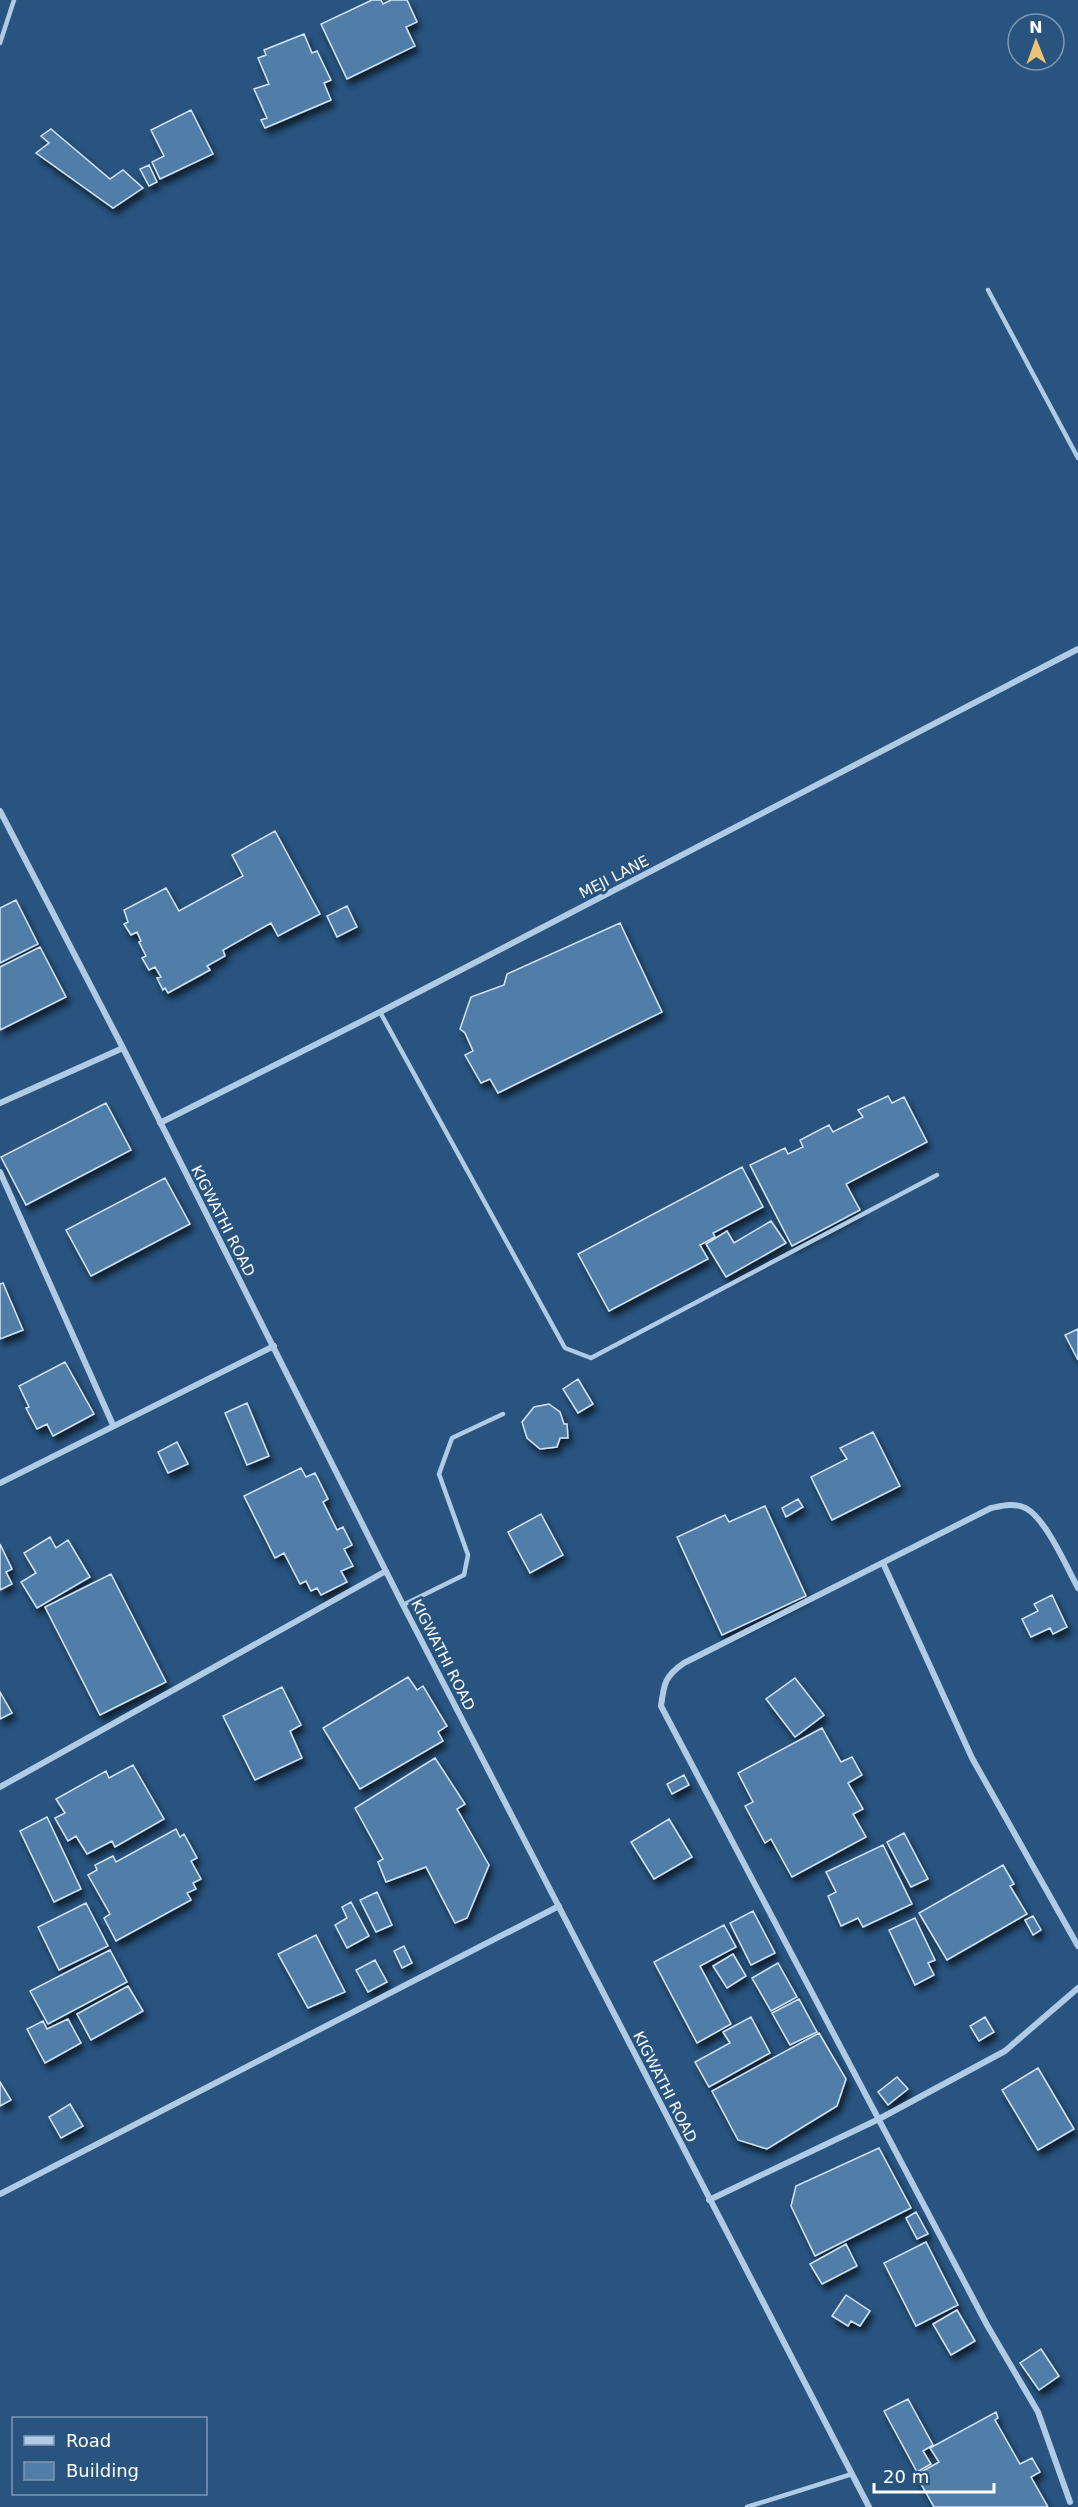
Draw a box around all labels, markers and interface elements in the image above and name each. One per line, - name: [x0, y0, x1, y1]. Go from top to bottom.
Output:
- north arrow: [1006, 12, 1066, 72]
- text: N: [1029, 18, 1043, 37]
- street label: MEJI LANE: [576, 852, 652, 902]
- street label: KIGWATHI ROAD: [187, 1162, 259, 1280]
- street label: KIGWATHI ROAD: [407, 1596, 479, 1714]
- street label: KIGWATHI ROAD: [629, 2028, 701, 2146]
- legend: [12, 2417, 207, 2495]
- text: Road: [66, 2430, 111, 2451]
- scale bar: [874, 2456, 994, 2494]
- text: Building: [66, 2460, 139, 2481]
- text: 20 m: [883, 2466, 929, 2487]

